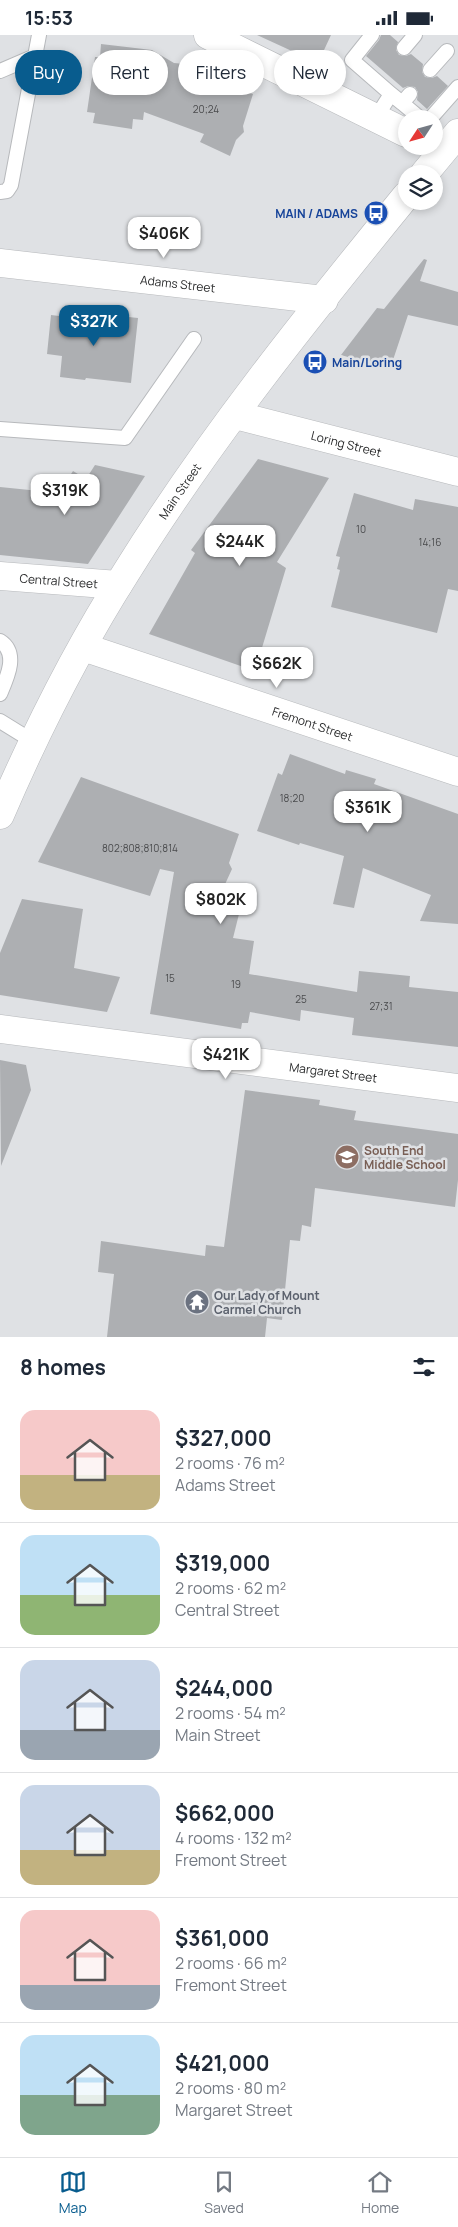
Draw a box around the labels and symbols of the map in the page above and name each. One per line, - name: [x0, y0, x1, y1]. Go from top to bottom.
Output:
- house number: 20;24: [193, 102, 219, 116]
- north arrow: [398, 110, 442, 155]
- bus stop icon: MAIN / ADAMS: [363, 200, 389, 226]
- place label: MAIN / ADAMS: [275, 205, 358, 222]
- pin: $406K: [129, 217, 199, 259]
- street label: Adams Street: [139, 271, 217, 296]
- pin: $327K: [59, 305, 129, 347]
- bus stop icon: Main/Loring: [302, 349, 328, 375]
- place label: Main/Loring: [332, 354, 402, 371]
- street label: Loring Street: [309, 426, 384, 461]
- street label: Main Street: [154, 459, 205, 522]
- pin: $319K: [30, 473, 100, 516]
- house number: 10: [356, 522, 366, 536]
- pin: $244K: [205, 525, 275, 567]
- house number: 14;16: [419, 535, 441, 549]
- street label: Central Street: [19, 569, 99, 592]
- pin: $662K: [242, 647, 312, 689]
- street label: Fremont Street: [270, 702, 355, 745]
- house number: 18;20: [280, 791, 304, 805]
- pin: $361K: [333, 791, 403, 833]
- house number: 802;808;810;814: [102, 841, 178, 855]
- pin: $802K: [186, 883, 256, 925]
- house number: 15: [165, 971, 175, 985]
- house number: 19: [231, 977, 241, 991]
- house number: 25: [295, 992, 307, 1006]
- house number: 27;31: [369, 999, 393, 1013]
- pin: $421K: [191, 1037, 261, 1080]
- street label: Margaret Street: [288, 1058, 378, 1086]
- place label: South End Middle School: [364, 1142, 446, 1173]
- school or university icon: South End Middle School: [334, 1144, 360, 1170]
- place label: Our Lady of Mount Carmel Church: [214, 1287, 320, 1318]
- temple icon: Our Lady of Mount Carmel Church: [184, 1289, 210, 1315]

